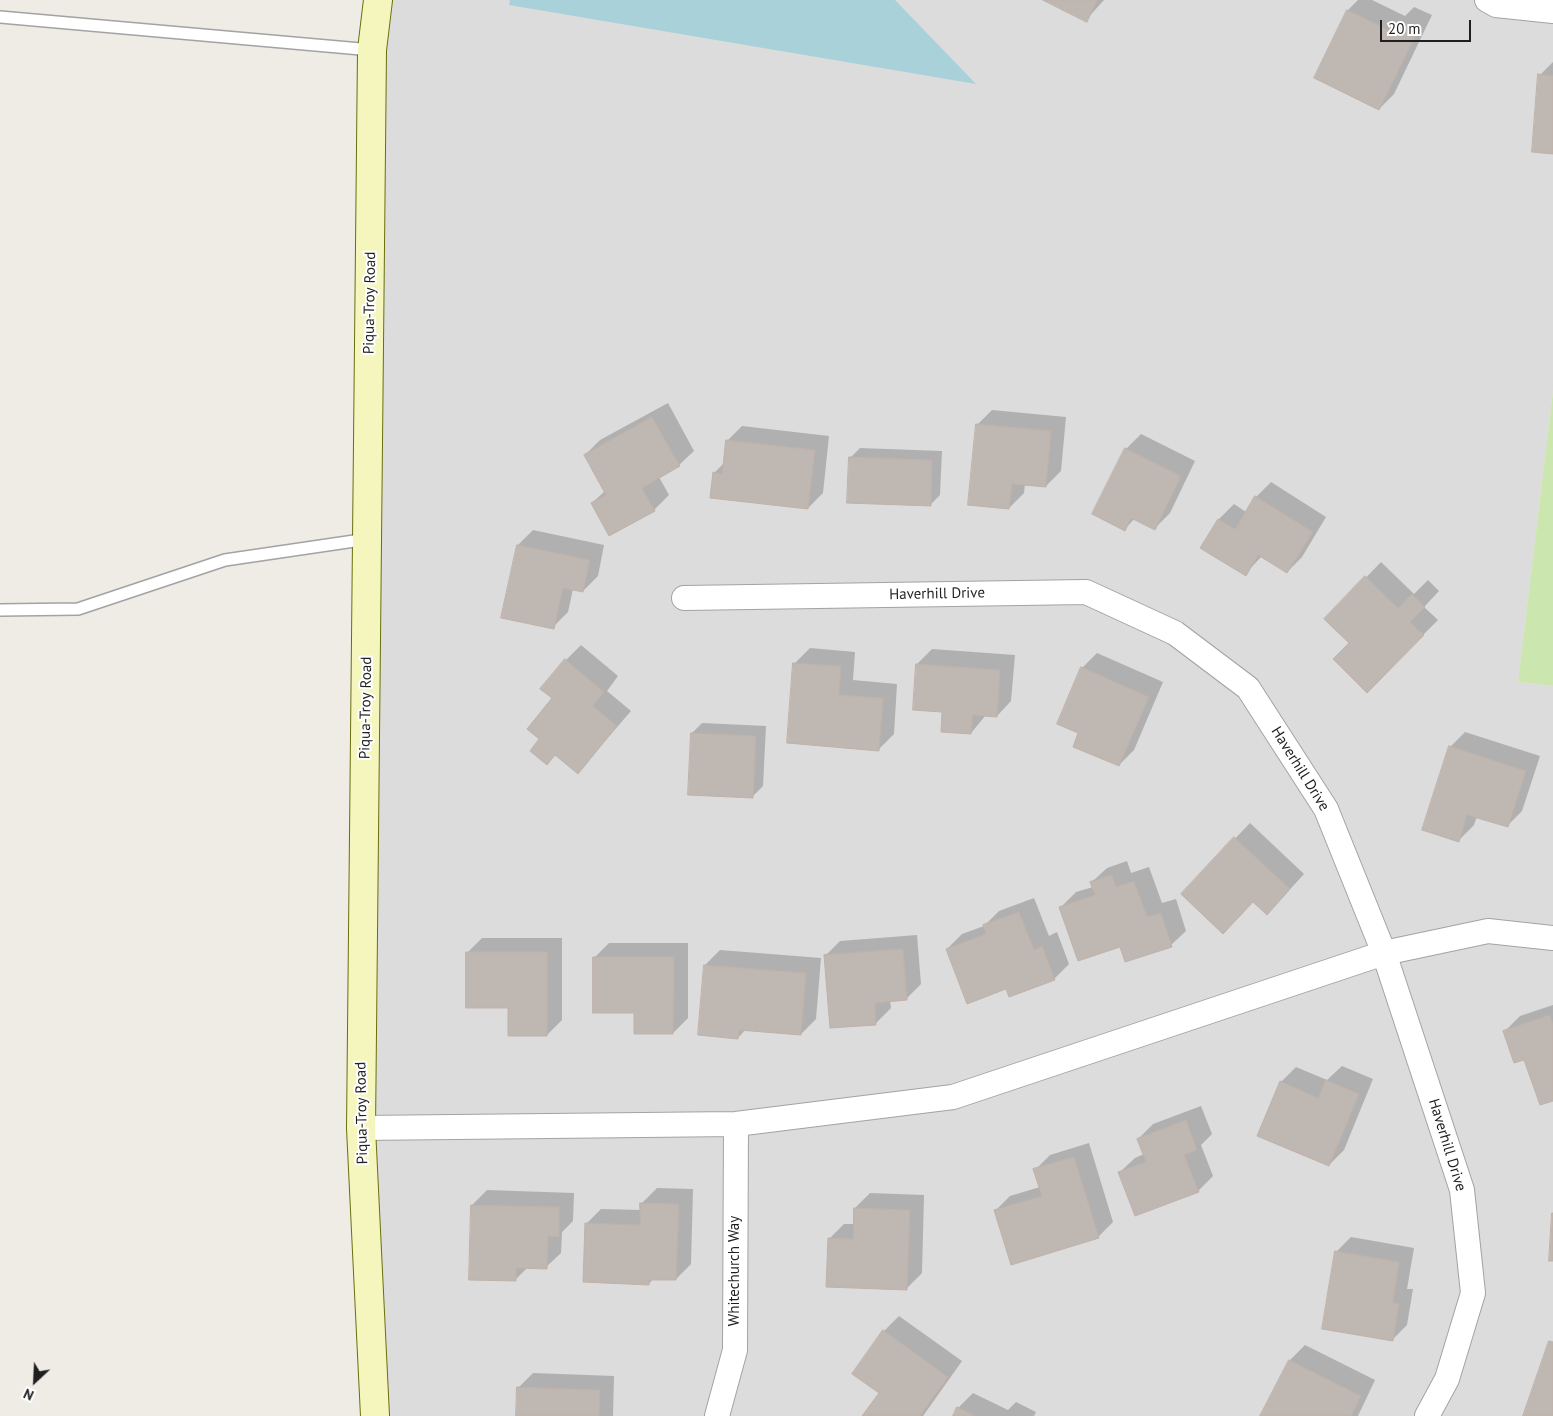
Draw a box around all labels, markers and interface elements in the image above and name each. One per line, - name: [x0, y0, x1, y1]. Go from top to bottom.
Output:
- scale bar: [1383, 10, 1474, 42]
- text: 20 m: [1388, 19, 1421, 38]
- street label: Piqua-Troy Road: [360, 252, 380, 354]
- street label: Haverhill Drive: [889, 584, 985, 604]
- street label: Piqua-Troy Road: [356, 657, 376, 759]
- street label: Haverhill Drive: [1267, 724, 1333, 814]
- street label: Piqua-Troy Road: [352, 1062, 372, 1164]
- street label: Haverhill Drive: [1424, 1097, 1470, 1193]
- street label: Whitechurch Way: [726, 1216, 744, 1326]
- north arrow: [10, 1356, 60, 1406]
- text: N: [21, 1384, 37, 1405]

